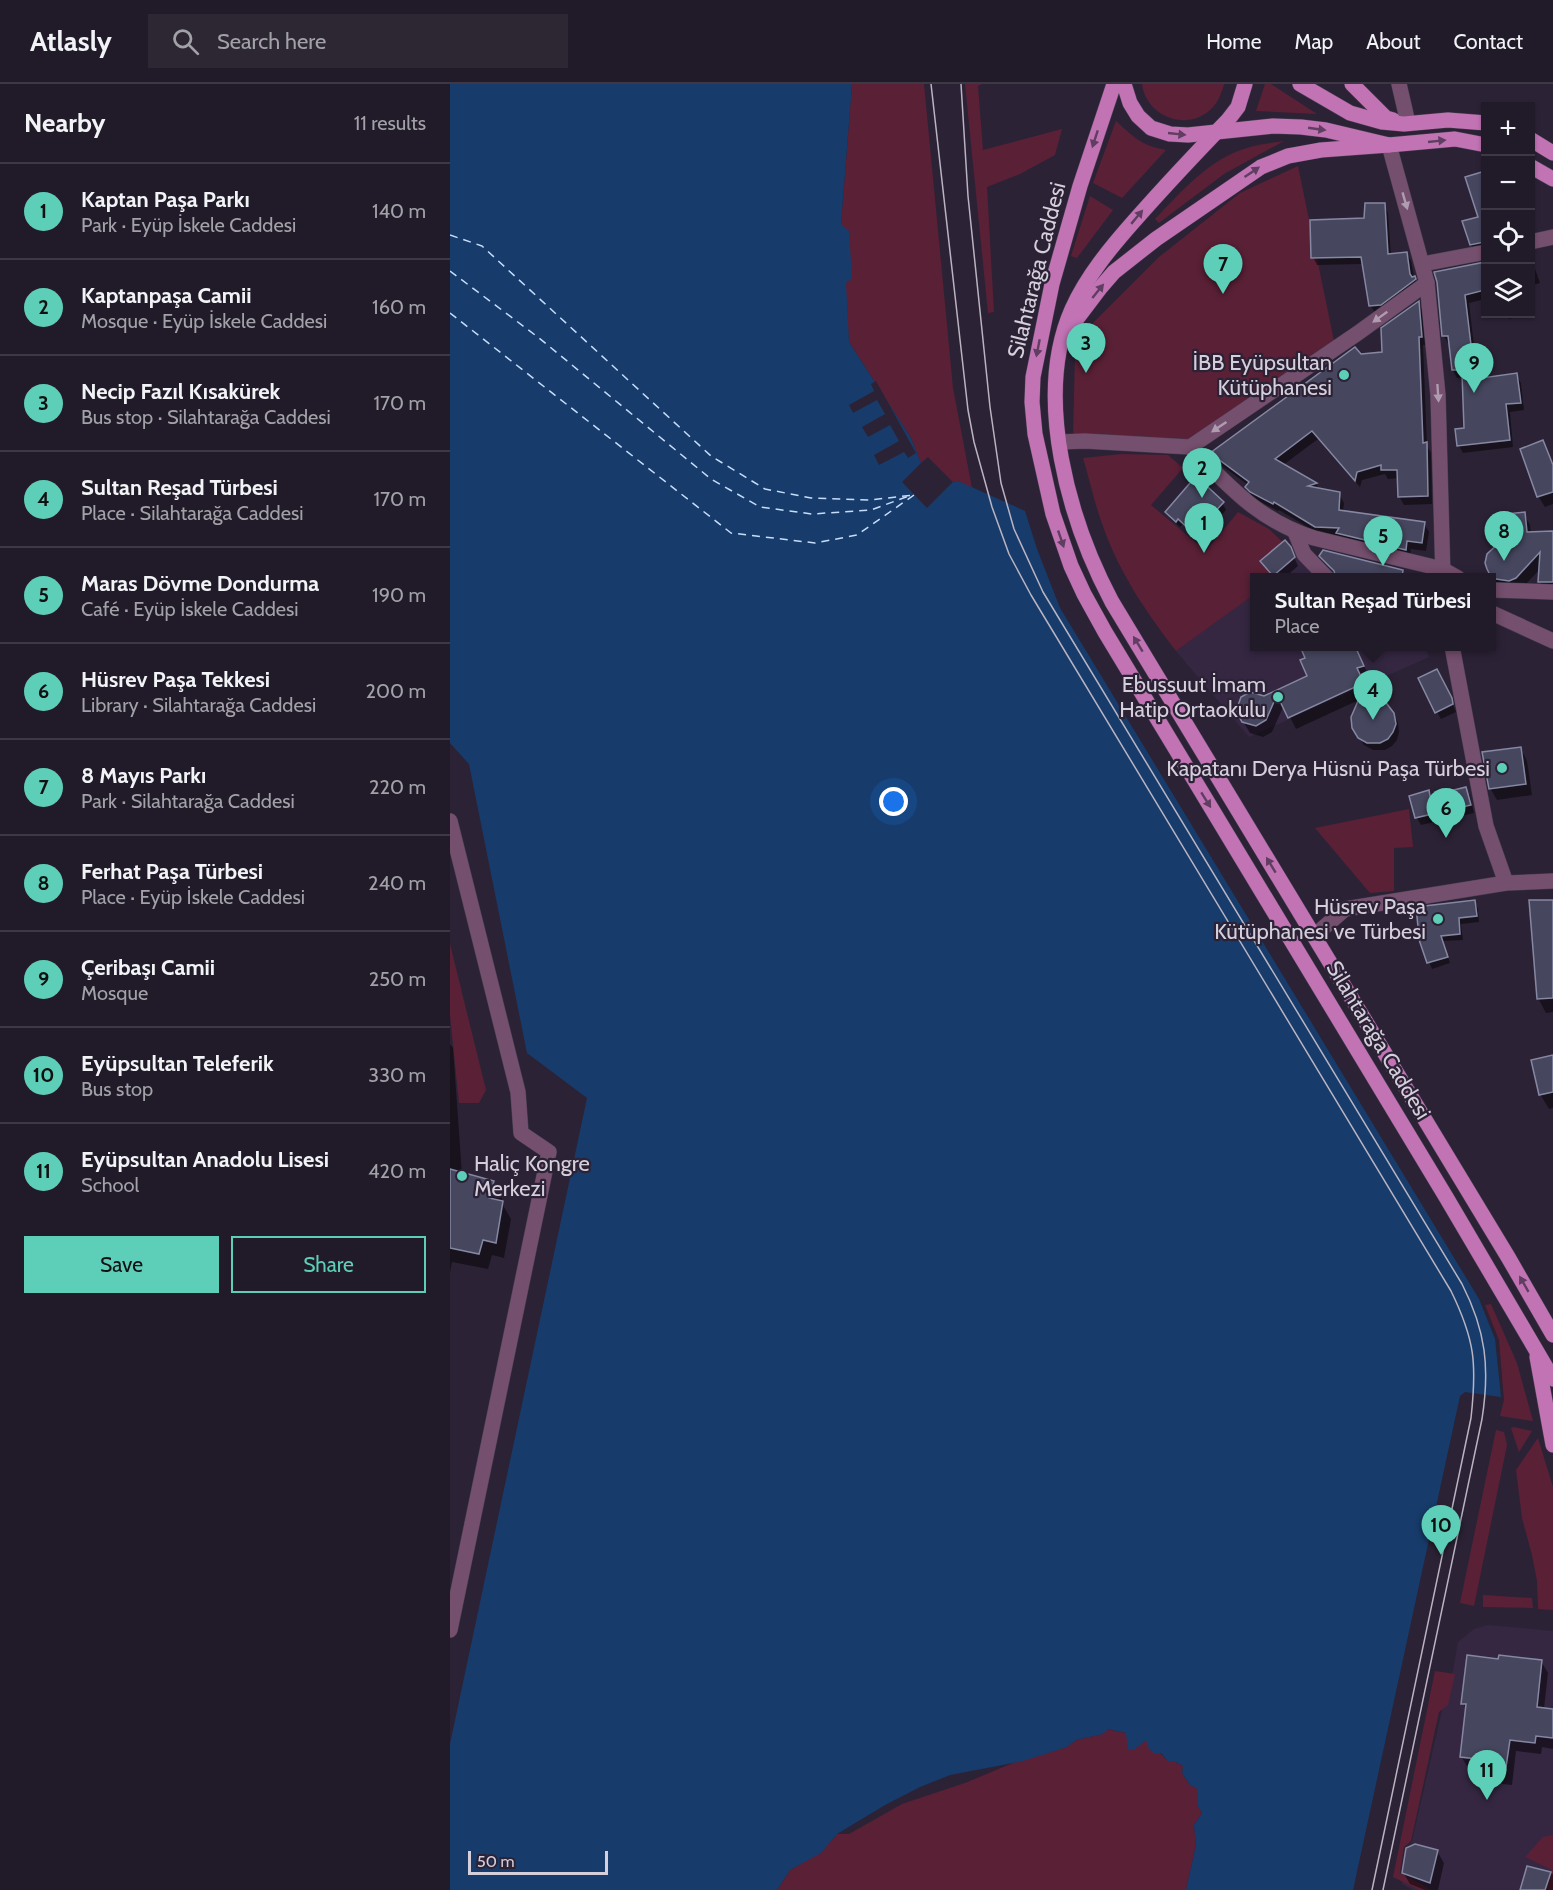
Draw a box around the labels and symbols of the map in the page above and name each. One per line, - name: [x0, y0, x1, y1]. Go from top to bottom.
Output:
- one-way arrow: [1308, 124, 1327, 134]
- one-way arrow: [1167, 129, 1186, 139]
- one-way arrow: [1090, 130, 1099, 148]
- one-way arrow: [1428, 136, 1447, 146]
- one-way arrow: [1244, 167, 1261, 178]
- street label: Silahtarağa Caddesi: [1002, 179, 1071, 361]
- one-way arrow: [1401, 192, 1410, 210]
- one-way arrow: [1130, 210, 1143, 225]
- pin: 7: [1204, 244, 1242, 294]
- one-way arrow: [1092, 283, 1104, 298]
- one-way arrow: [1372, 311, 1388, 323]
- pin: 3: [1066, 324, 1106, 373]
- one-way arrow: [1033, 338, 1042, 357]
- pin: 9: [1454, 344, 1494, 393]
- place label: İBB Eyüpsultan Kütüphanesi: [1192, 349, 1332, 401]
- marker: İBB Eyüpsultan Kütüphanesi: [1337, 368, 1351, 382]
- one-way arrow: [1433, 383, 1442, 402]
- one-way arrow: [1210, 422, 1227, 433]
- pin: 2: [1182, 448, 1221, 498]
- pin: 1: [1184, 504, 1224, 553]
- pin: 8: [1484, 512, 1524, 561]
- pin: 5: [1364, 516, 1402, 566]
- one-way arrow: [1057, 530, 1066, 548]
- one-way arrow: [1132, 636, 1143, 652]
- pin: 4: [1354, 670, 1392, 720]
- place label: Ebussuut İmam Hatip Ortaokulu: [1119, 671, 1266, 723]
- marker: Ebussuut İmam Hatip Ortaokulu: [1271, 690, 1285, 704]
- place label: Kapatanı Derya Hüsnü Paşa Türbesi: [1166, 755, 1490, 782]
- marker: Kapatanı Derya Hüsnü Paşa Türbesi: [1495, 761, 1509, 775]
- your location: [879, 787, 908, 816]
- pin: 6: [1426, 788, 1466, 838]
- one-way arrow: [1201, 792, 1212, 808]
- one-way arrow: [1266, 856, 1276, 873]
- place label: Hüsrev Paşa Kütüphanesi ve Türbesi: [1214, 893, 1426, 945]
- marker: Hüsrev Paşa Kütüphanesi ve Türbesi: [1431, 912, 1445, 926]
- street label: Silahtarağa Caddesi: [1321, 956, 1437, 1124]
- place label: Haliç Kongre Merkezi: [474, 1150, 590, 1202]
- marker: Haliç Kongre Merkezi: [455, 1169, 469, 1183]
- one-way arrow: [1518, 1276, 1529, 1292]
- pin: 10: [1422, 1506, 1460, 1555]
- pin: 11: [1468, 1750, 1506, 1800]
- scale bar: [468, 1848, 608, 1876]

